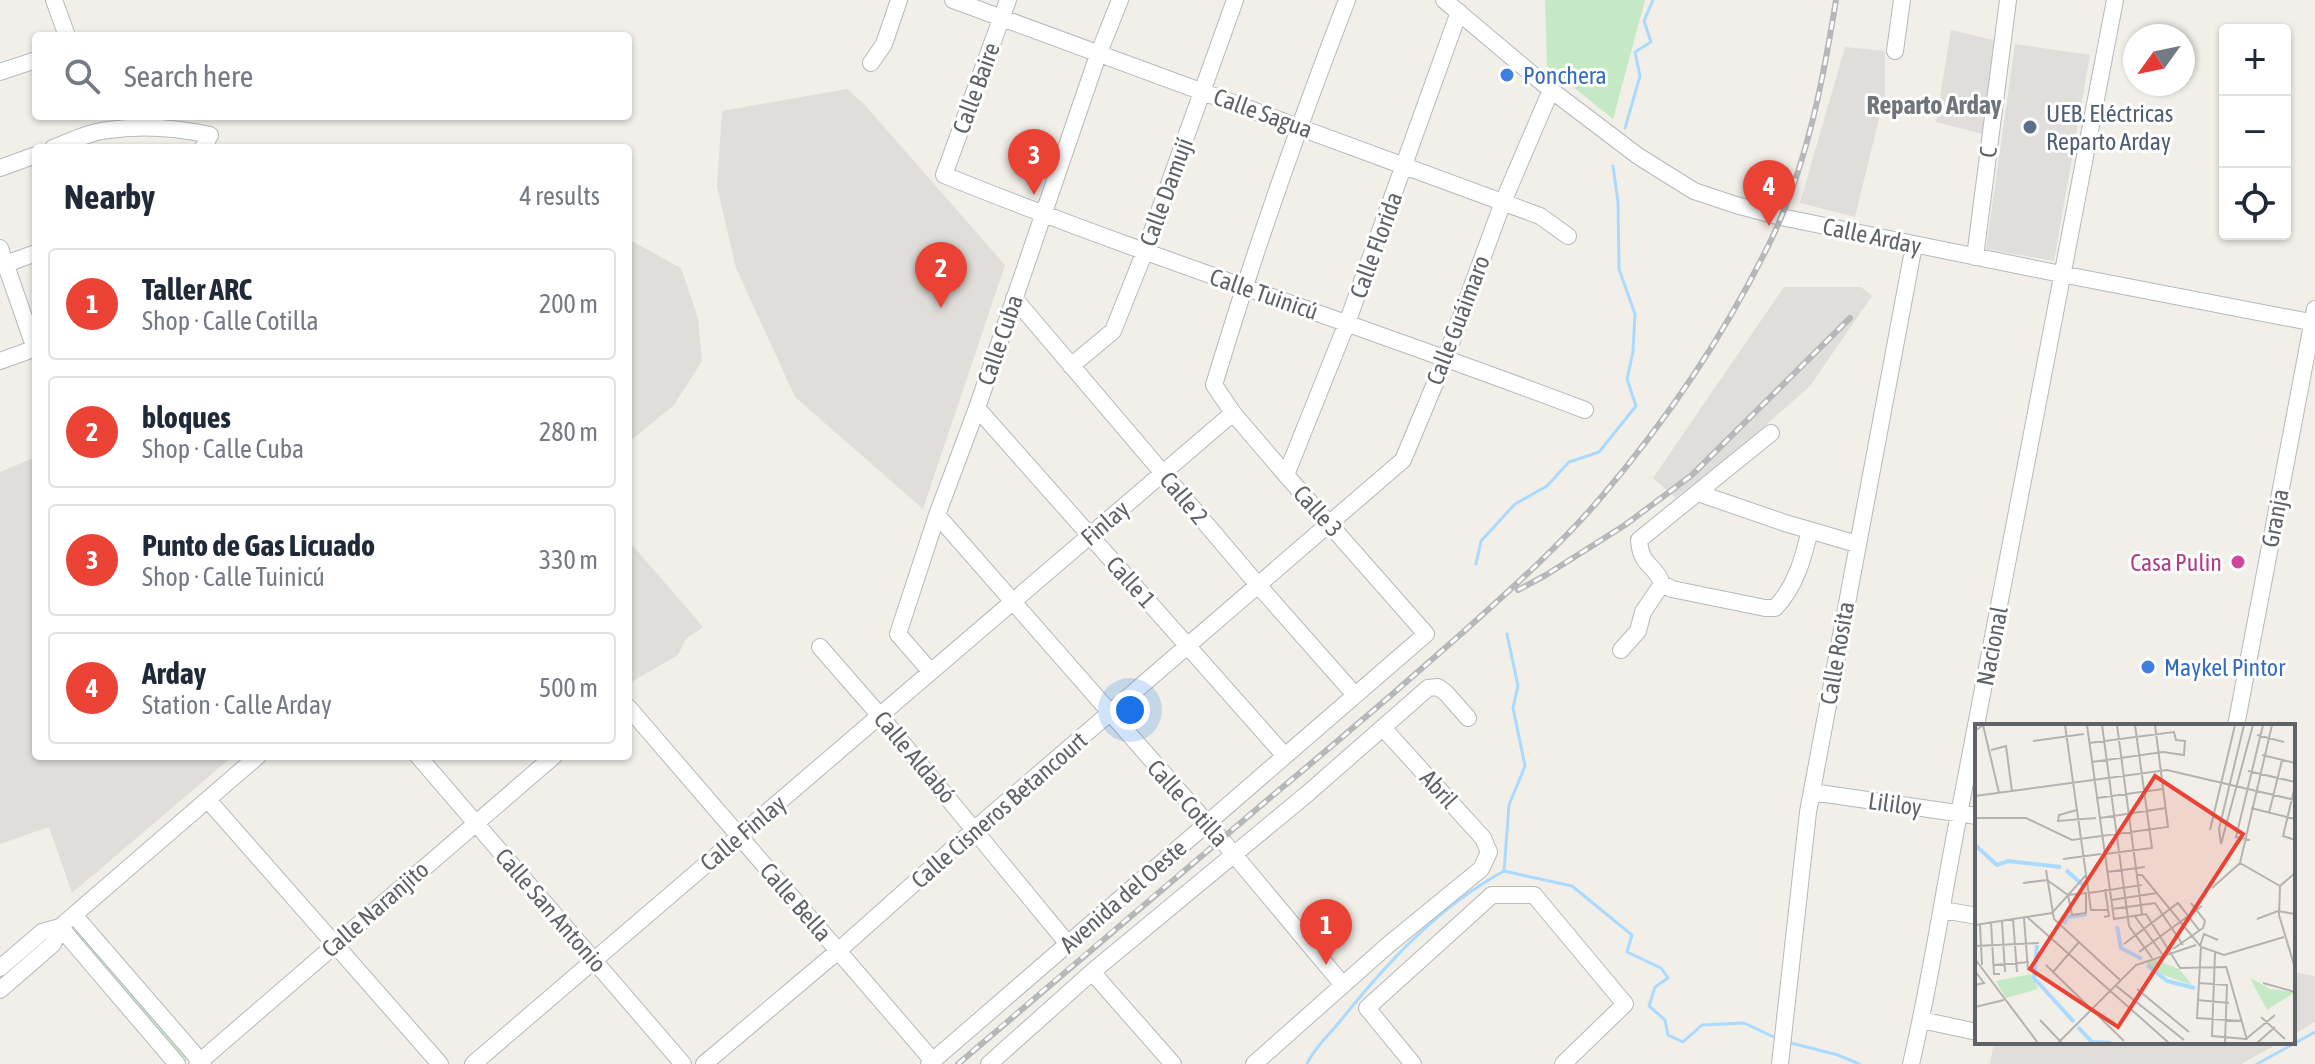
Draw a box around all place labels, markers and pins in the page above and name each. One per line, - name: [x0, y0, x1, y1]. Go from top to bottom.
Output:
- place label: Ponchera: [1523, 62, 1607, 89]
- marker: Ponchera: [1498, 66, 1516, 84]
- place label: UEB. Eléctricas Reparto Arday: [2046, 100, 2173, 155]
- marker: UEB. Eléctricas Reparto Arday: [2021, 118, 2039, 136]
- pin: 3: [1008, 129, 1060, 195]
- pin: 4: [1743, 160, 1795, 226]
- pin: 2: [915, 242, 967, 308]
- place label: Casa Pulin: [2130, 549, 2222, 576]
- marker: Casa Pulin: [2229, 553, 2247, 571]
- place label: Maykel Pintor: [2164, 654, 2286, 681]
- marker: Maykel Pintor: [2139, 658, 2157, 676]
- pin: 1: [1300, 899, 1352, 965]

